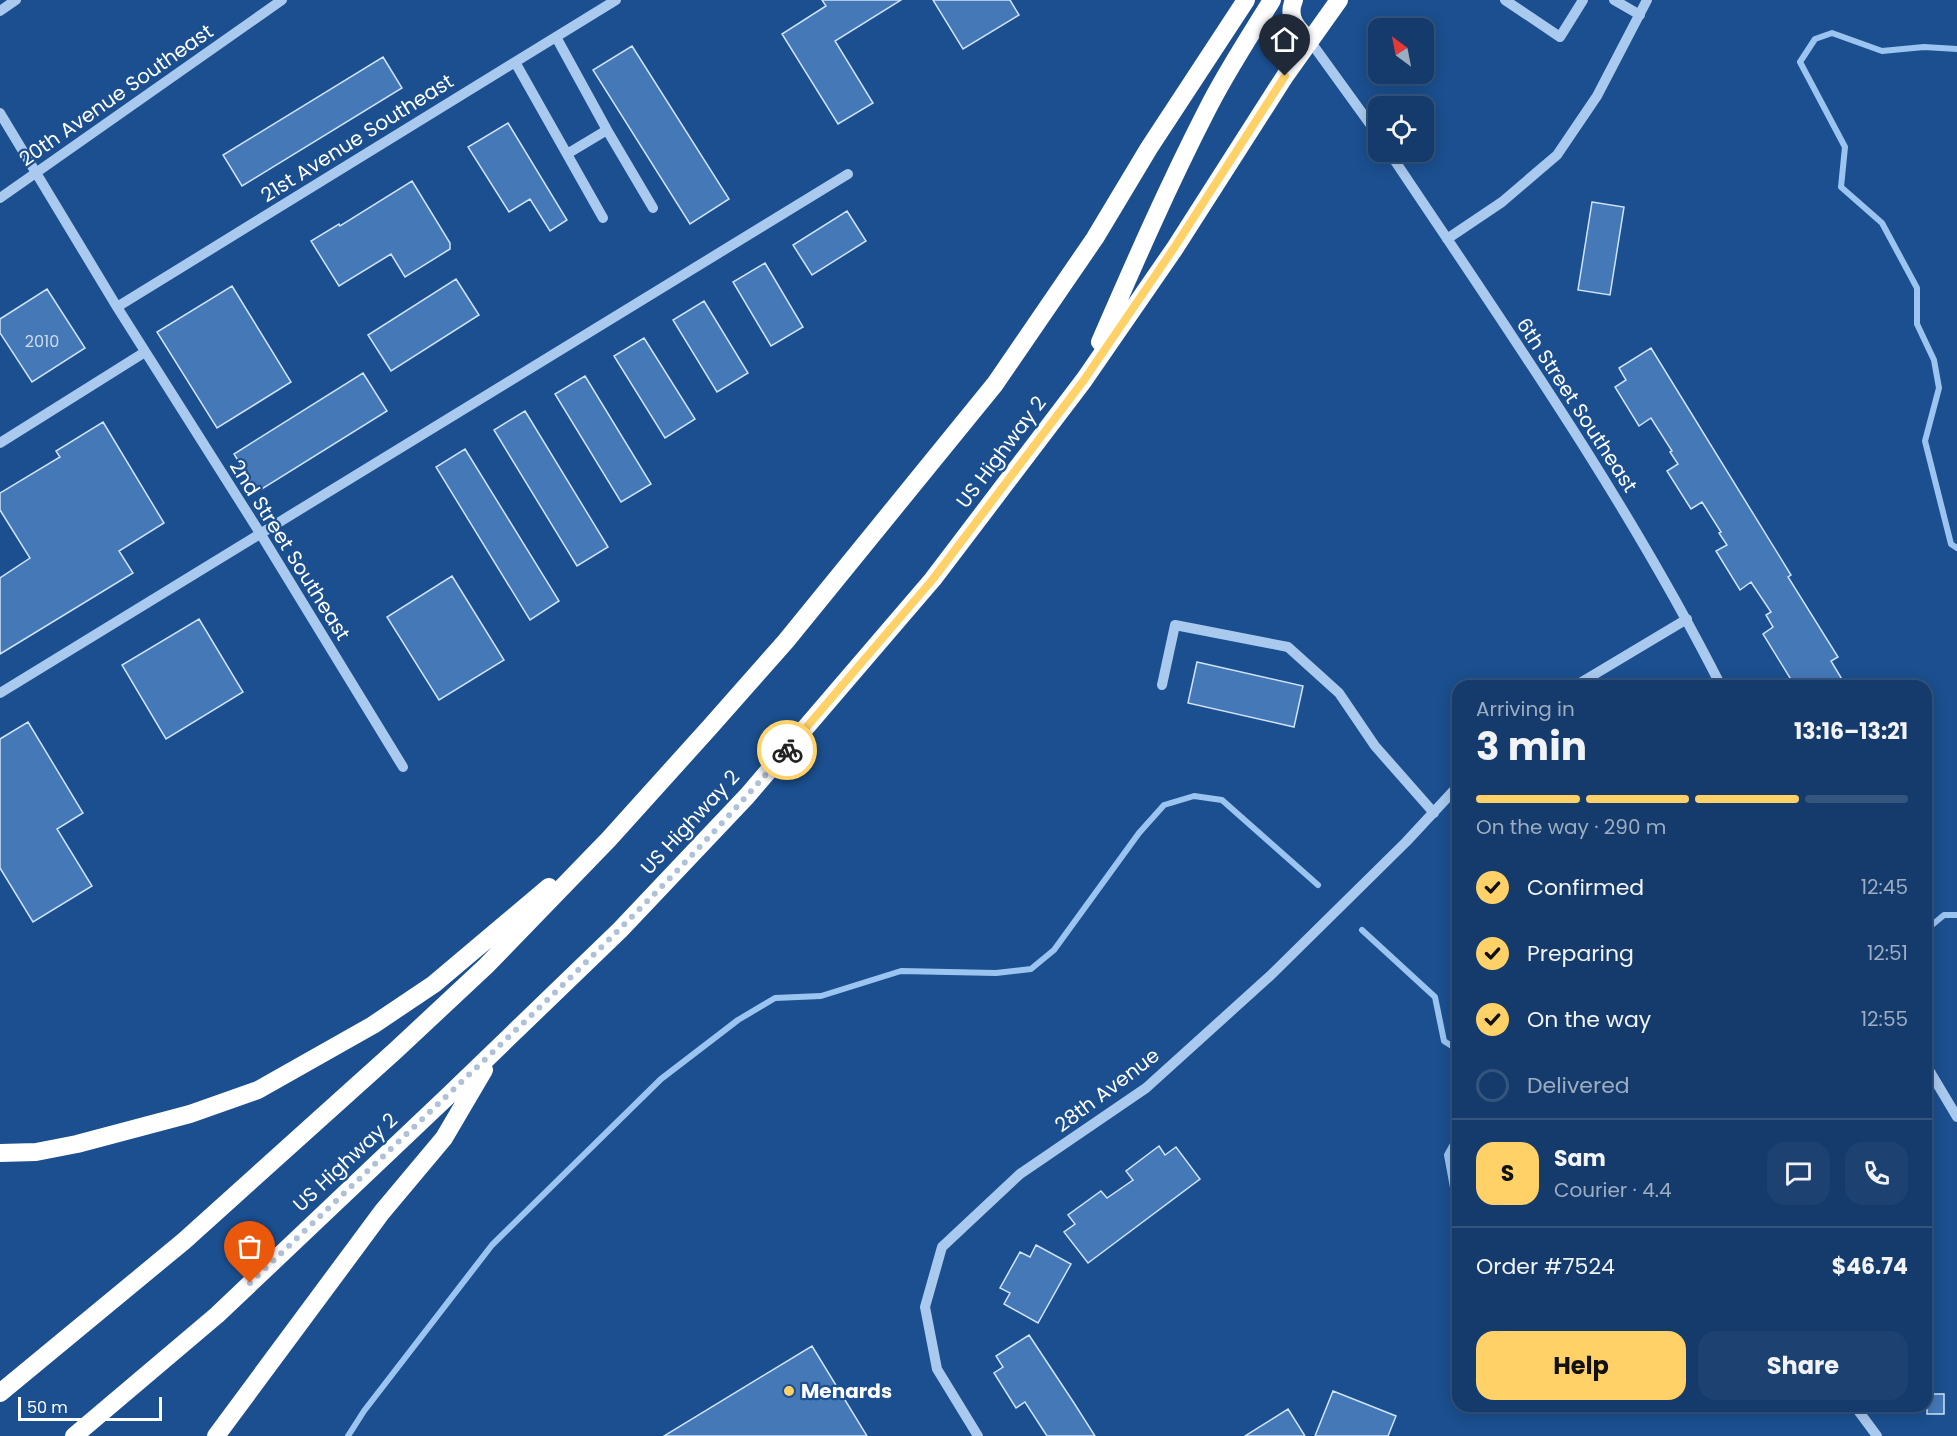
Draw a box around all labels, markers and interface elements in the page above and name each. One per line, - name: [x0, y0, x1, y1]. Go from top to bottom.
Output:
- pin: [1259, 14, 1310, 76]
- street label: 20th Avenue Southeast: [13, 17, 219, 173]
- north arrow: [1368, 18, 1434, 84]
- map controls: [1368, 18, 1434, 162]
- icon: home: [1268, 23, 1301, 56]
- street label: 21st Avenue Southeast: [255, 67, 459, 209]
- button: locate: [1368, 96, 1434, 162]
- street label: 6th Street Southeast: [1510, 312, 1644, 498]
- house number: 2010: [25, 330, 59, 353]
- street label: US Highway 2: [950, 390, 1052, 514]
- street label: 2nd Street Southeast: [223, 454, 357, 646]
- text: Arriving in: [1476, 695, 1575, 723]
- text: 13:16–13:21: [1794, 716, 1908, 747]
- text: 3 min: [1476, 719, 1587, 774]
- courier: [757, 720, 817, 780]
- icon: bike: [771, 734, 804, 767]
- street label: US Highway 2: [634, 764, 746, 880]
- text: On the way · 290 m: [1476, 813, 1666, 841]
- icon: check: [1476, 871, 1509, 904]
- text: Confirmed: [1527, 872, 1644, 903]
- text: 12:45: [1861, 873, 1908, 901]
- icon: check: [1476, 937, 1509, 970]
- text: Preparing: [1527, 938, 1634, 969]
- text: 12:51: [1867, 939, 1908, 967]
- icon: check: [1476, 1003, 1509, 1036]
- text: On the way: [1527, 1004, 1651, 1035]
- text: 12:55: [1861, 1005, 1908, 1033]
- street label: 28th Avenue: [1049, 1041, 1165, 1139]
- text: Delivered: [1527, 1070, 1630, 1101]
- street label: US Highway 2: [287, 1106, 403, 1218]
- button: chat: [1767, 1142, 1830, 1205]
- button: phone: [1845, 1142, 1908, 1205]
- text: Sam: [1554, 1143, 1606, 1174]
- text: S: [1501, 1158, 1514, 1189]
- text: Courier · 4.4: [1554, 1176, 1672, 1204]
- pin: [224, 1221, 275, 1283]
- icon: bag: [233, 1230, 266, 1263]
- text: Order #7524: [1476, 1251, 1615, 1282]
- text: $46.74: [1832, 1251, 1908, 1282]
- button: Help: [1476, 1331, 1686, 1400]
- button: Share: [1698, 1331, 1908, 1400]
- place label: Menards: [801, 1377, 892, 1405]
- marker: Menards: [782, 1384, 796, 1398]
- scale bar: [18, 1394, 162, 1422]
- text: 50 m: [27, 1396, 68, 1419]

